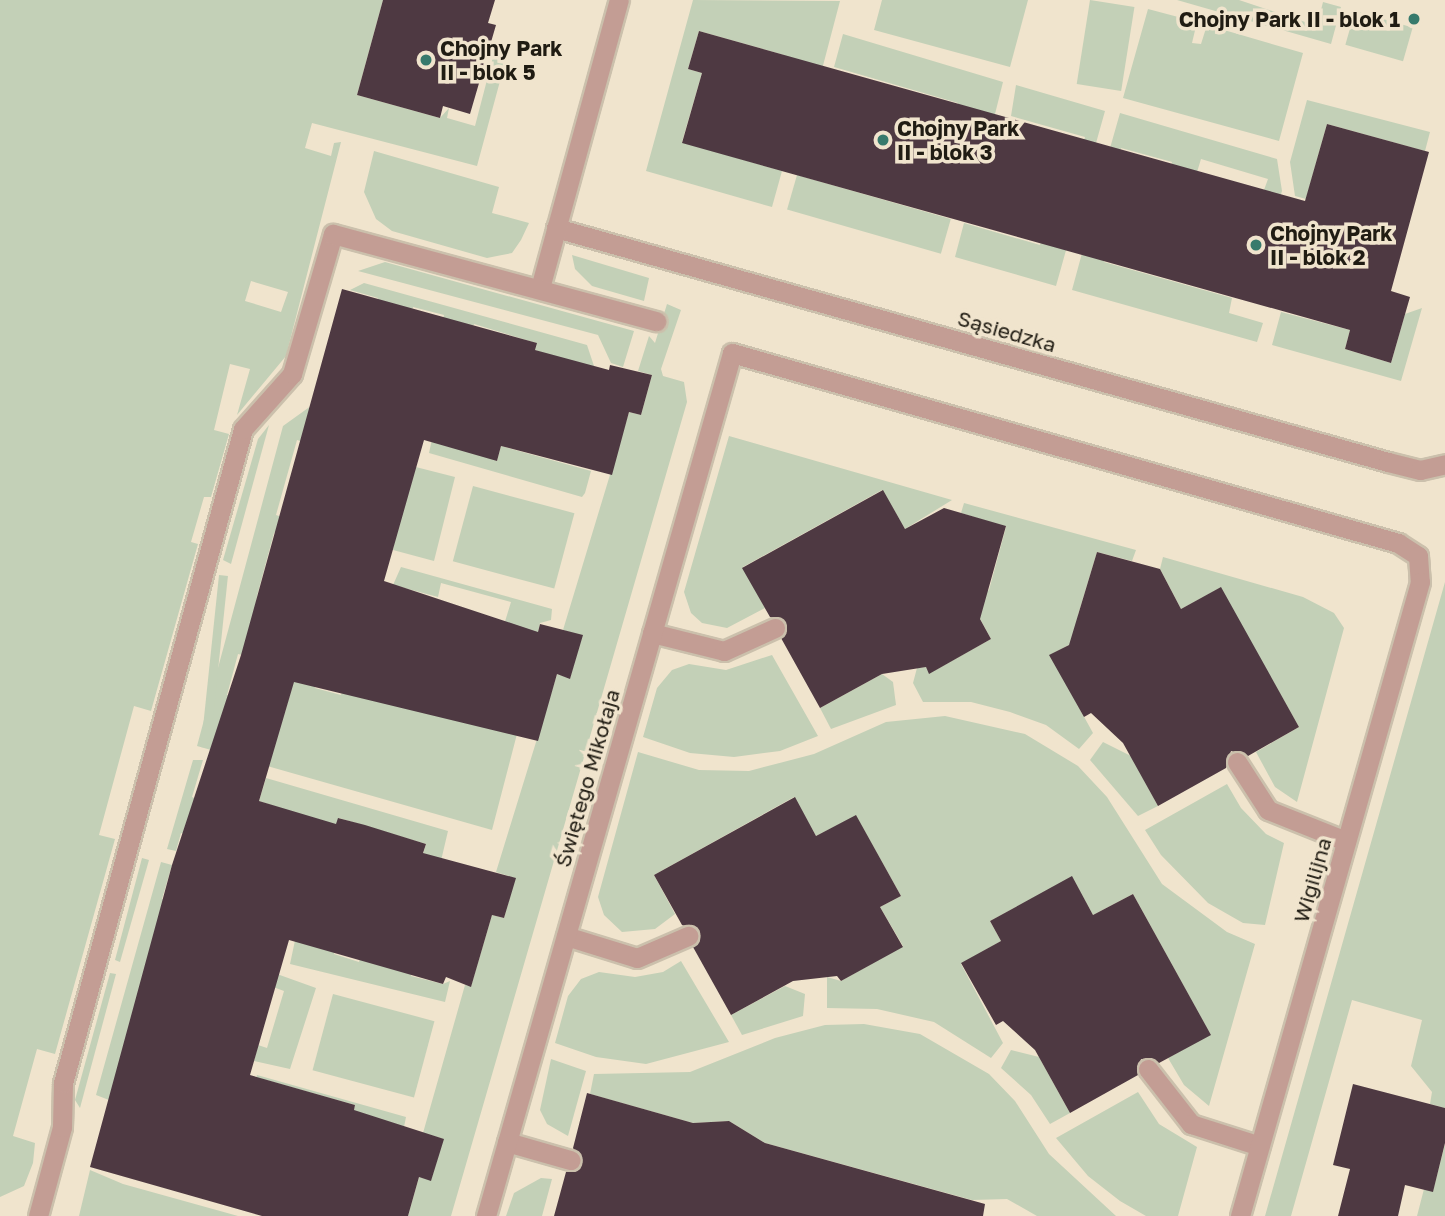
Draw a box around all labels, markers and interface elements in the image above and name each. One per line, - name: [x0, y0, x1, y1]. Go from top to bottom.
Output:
- place label: Chojny Park II - blok 1: [1179, 6, 1400, 32]
- marker: Chojny Park II - blok 1: [1406, 11, 1422, 27]
- place label: Chojny Park II - blok 5: [440, 35, 563, 85]
- marker: Chojny Park II - blok 5: [418, 52, 434, 68]
- place label: Chojny Park II - blok 3: [897, 115, 1020, 165]
- marker: Chojny Park II - blok 3: [875, 132, 891, 148]
- place label: Chojny Park II - blok 2: [1270, 220, 1393, 270]
- marker: Chojny Park II - blok 2: [1248, 237, 1264, 253]
- street label: Sąsiedzka: [955, 305, 1059, 357]
- street label: Świętego Mikołaja: [550, 686, 624, 870]
- street label: Wigilijna: [1288, 835, 1336, 925]

